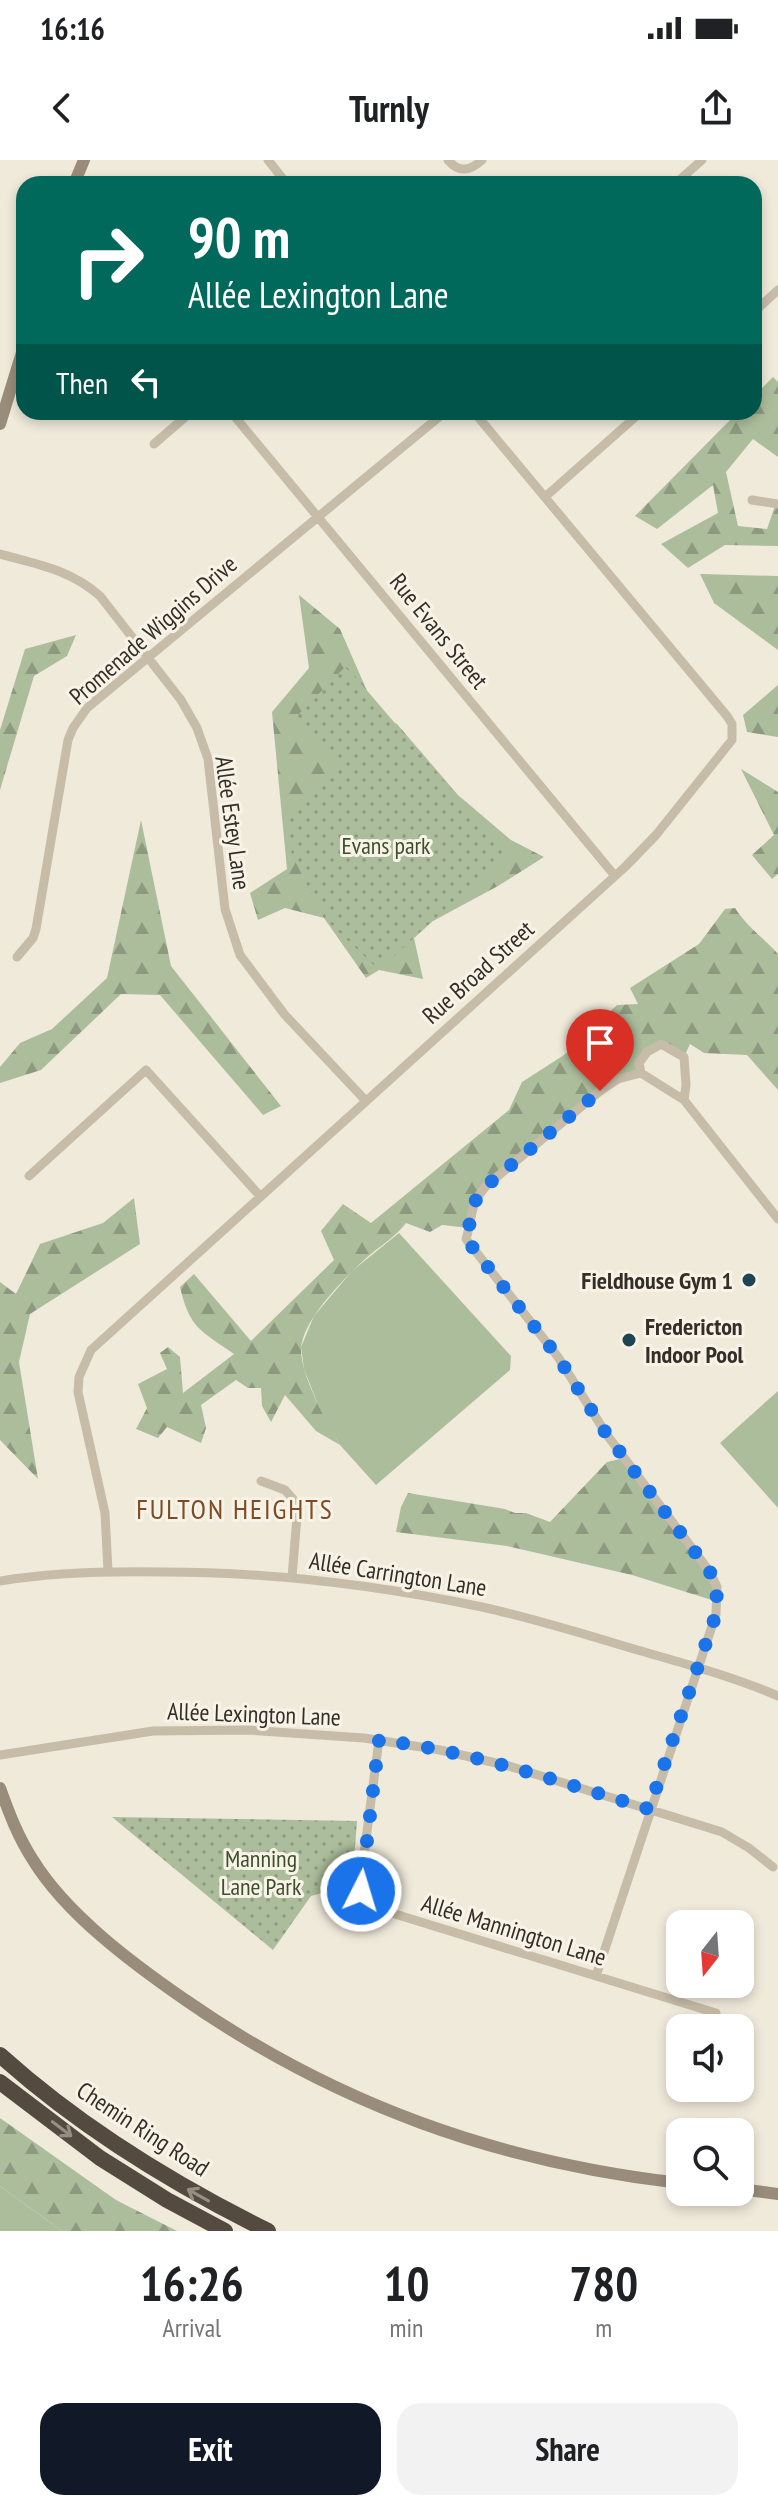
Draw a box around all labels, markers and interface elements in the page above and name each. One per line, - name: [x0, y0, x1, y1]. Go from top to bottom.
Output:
- text: 16:16: [40, 9, 105, 48]
- text: Turnly: [349, 85, 429, 132]
- icon: back: [40, 86, 84, 130]
- icon: share: [694, 86, 738, 130]
- text: 90 m: [188, 201, 290, 273]
- icon: right: [56, 208, 160, 312]
- text: Allée Lexington Lane: [188, 271, 449, 318]
- icon: left: [124, 360, 168, 404]
- text: Then: [56, 363, 108, 402]
- street label: Promenade Wiggins Drive: [63, 549, 243, 711]
- street label: Rue Evans Street: [383, 567, 495, 695]
- street label: Allée Estey Lane: [208, 754, 258, 892]
- park label: Evans park: [342, 830, 431, 861]
- street label: Rue Broad Street: [416, 913, 541, 1030]
- pin: [566, 1009, 634, 1091]
- icon: arrive: [578, 1021, 622, 1065]
- place label: Fieldhouse Gym 1: [581, 1265, 733, 1296]
- marker: Fieldhouse Gym 1: [740, 1271, 758, 1289]
- place label: Fredericton Indoor Pool: [645, 1311, 744, 1370]
- marker: Fredericton Indoor Pool: [620, 1331, 638, 1349]
- district label: FULTON HEIGHTS: [136, 1490, 334, 1527]
- street label: Allée Carrington Lane: [307, 1545, 489, 1603]
- street label: Allée Lexington Lane: [167, 1695, 341, 1733]
- park label: Manning Lane Park: [221, 1843, 302, 1902]
- position arrow: [319, 1849, 403, 1933]
- street label: Allée Mannington Lane: [418, 1887, 610, 1973]
- north arrow: [666, 1910, 754, 1998]
- map controls: [666, 1910, 754, 2206]
- button: sound: [666, 2014, 754, 2102]
- street label: Chemin Ring Road: [71, 2075, 215, 2183]
- button: search: [666, 2118, 754, 2206]
- one-way arrow: [51, 2120, 72, 2137]
- one-way arrow: [187, 2187, 211, 2202]
- text: 16:26: [140, 2252, 244, 2314]
- text: 10: [384, 2252, 429, 2314]
- text: 780: [569, 2252, 638, 2314]
- text: Arrival: [162, 2311, 221, 2344]
- text: min: [390, 2311, 423, 2344]
- text: m: [595, 2311, 612, 2344]
- button: Exit: [40, 2403, 381, 2495]
- button: Share: [397, 2403, 738, 2495]

